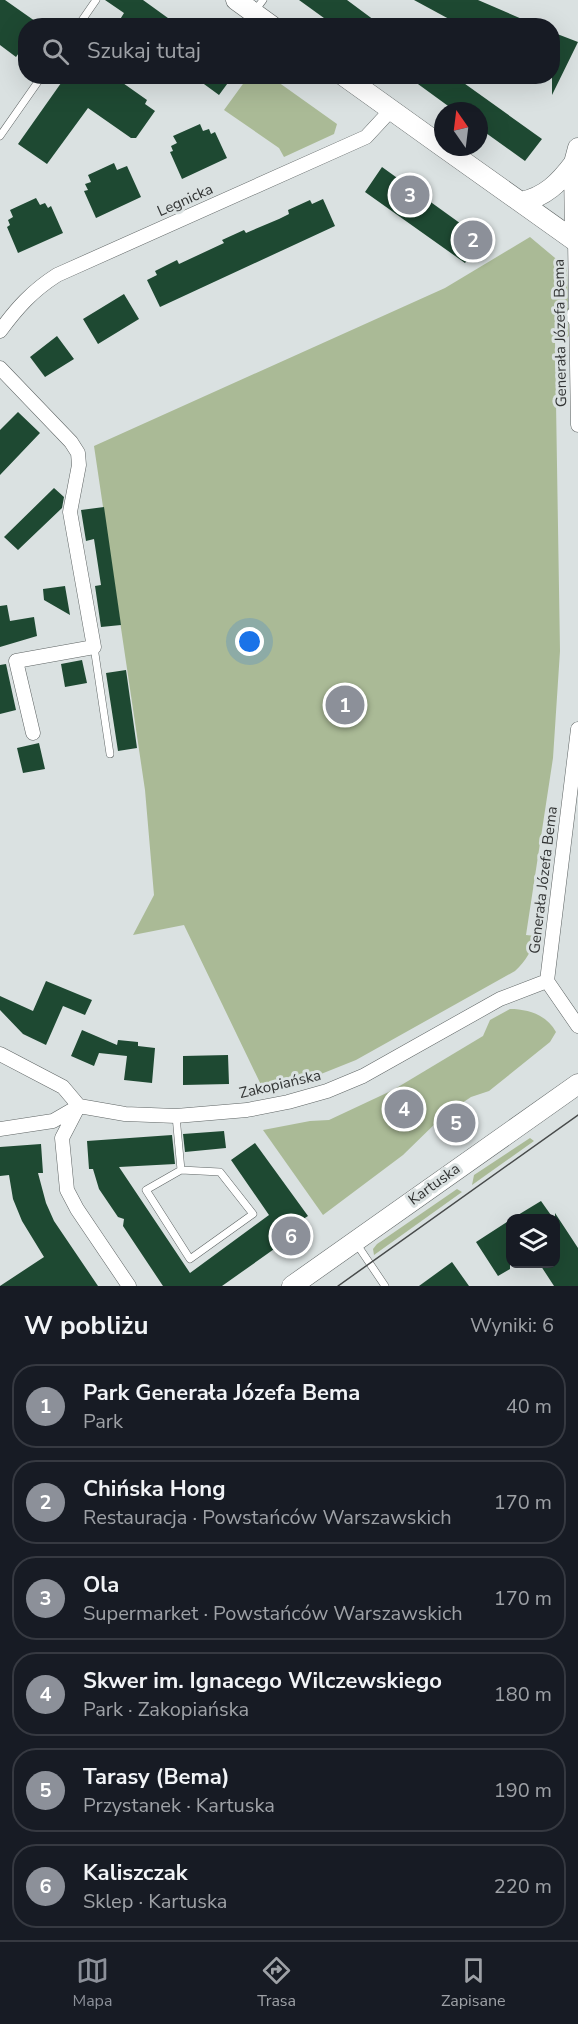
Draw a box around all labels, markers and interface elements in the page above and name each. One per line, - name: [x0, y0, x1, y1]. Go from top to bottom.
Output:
- search box: [18, 18, 560, 84]
- icon: search: [39, 35, 72, 68]
- text: Szukaj tutaj: [87, 36, 201, 66]
- north arrow: [434, 102, 488, 156]
- pin: 3: [390, 172, 430, 218]
- street label: Legnicka: [154, 179, 216, 221]
- pin: 2: [454, 218, 492, 262]
- street label: Generała Józefa Bema: [549, 259, 571, 407]
- your location: [235, 627, 264, 656]
- pin: 1: [326, 682, 364, 728]
- street label: Generała Józefa Bema: [524, 805, 562, 955]
- street label: Zakopiańska: [237, 1065, 323, 1103]
- pin: 4: [384, 1086, 424, 1132]
- pin: 5: [436, 1100, 476, 1146]
- street label: Kartuska: [404, 1158, 464, 1210]
- pin: 6: [272, 1214, 310, 1258]
- map controls: [506, 1214, 560, 1268]
- button: layers: [506, 1214, 560, 1268]
- text: W pobliżu: [24, 1308, 148, 1343]
- text: Wyniki: 6: [470, 1312, 554, 1339]
- text: Park Generała Józefa Bema: [83, 1378, 360, 1408]
- text: 1: [40, 1393, 52, 1420]
- text: 40 m: [506, 1393, 552, 1420]
- text: Park: [83, 1408, 123, 1435]
- text: Chińska Hong: [83, 1474, 226, 1504]
- text: 2: [40, 1489, 52, 1516]
- text: 170 m: [494, 1489, 552, 1516]
- text: Restauracja · Powstańców Warszawskich: [83, 1504, 452, 1531]
- text: Ola: [83, 1570, 119, 1600]
- text: 3: [40, 1585, 52, 1612]
- text: 170 m: [494, 1585, 552, 1612]
- text: Supermarket · Powstańców Warszawskich: [83, 1600, 463, 1627]
- text: Skwer im. Ignacego Wilczewskiego: [83, 1666, 442, 1696]
- text: 4: [40, 1681, 52, 1708]
- text: 180 m: [494, 1681, 552, 1708]
- text: Park · Zakopiańska: [83, 1696, 249, 1723]
- text: Tarasy (Bema): [83, 1762, 230, 1792]
- text: 5: [40, 1777, 52, 1804]
- text: 190 m: [494, 1777, 552, 1804]
- text: Przystanek · Kartuska: [83, 1792, 275, 1819]
- text: Kaliszczak: [83, 1858, 188, 1888]
- text: 6: [40, 1873, 52, 1900]
- text: 220 m: [494, 1873, 552, 1900]
- text: Sklep · Kartuska: [83, 1888, 227, 1915]
- tab: Mapa: [72, 1954, 112, 2012]
- tab: Trasa: [257, 1954, 296, 2012]
- tab: Zapisane: [441, 1954, 506, 2012]

